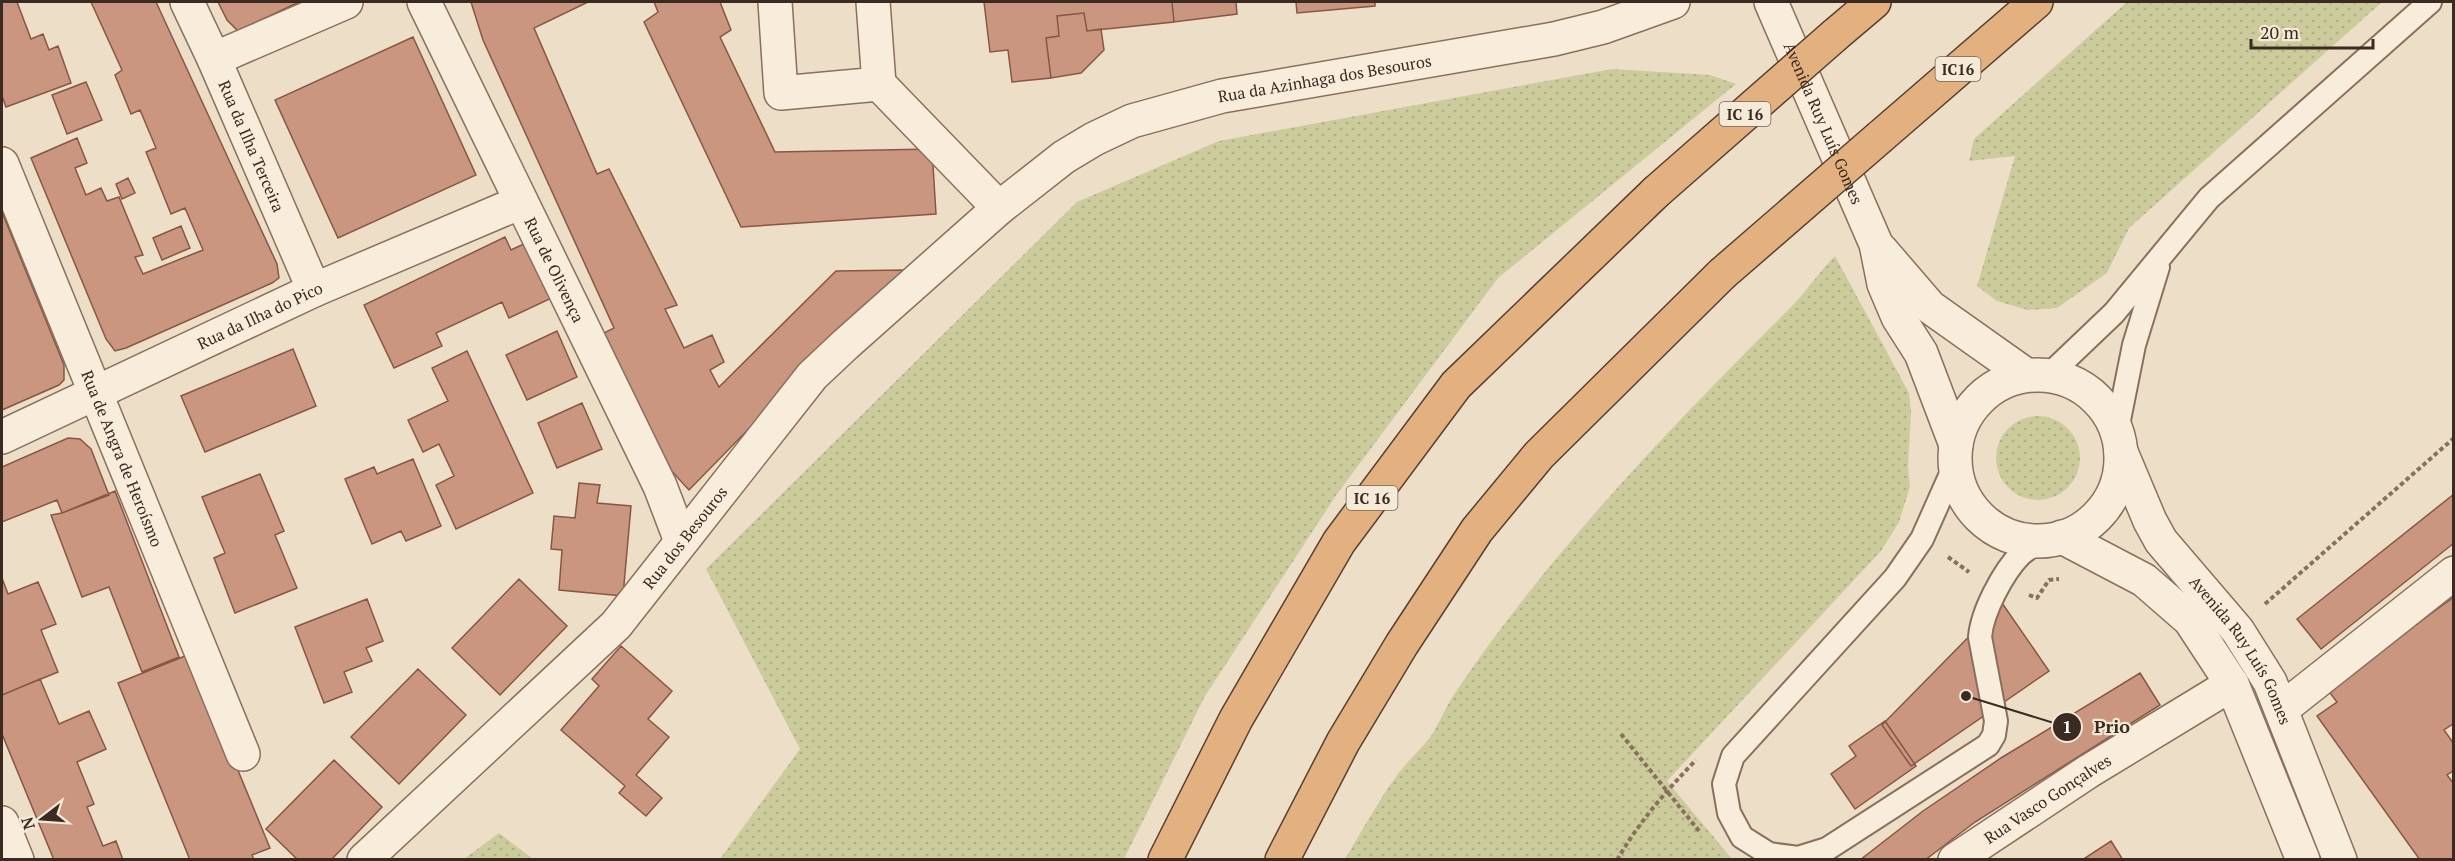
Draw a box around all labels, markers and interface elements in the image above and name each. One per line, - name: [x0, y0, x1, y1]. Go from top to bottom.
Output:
- scale bar: [2251, 12, 2372, 50]
- text: 20 m: [2260, 20, 2300, 44]
- street label: Avenida Ruy Luís Gomes: [1779, 39, 1868, 208]
- street label: Rua da Azinhaga dos Besouros: [1216, 49, 1433, 108]
- road number: IC16: [1936, 57, 1980, 81]
- street label: Rua da Ilha Terceira: [214, 77, 290, 215]
- road number: IC 16: [1720, 102, 1770, 126]
- street label: Rua de Olivença: [520, 213, 590, 326]
- street label: Rua da Ilha do Pico: [194, 277, 326, 354]
- street label: Rua de Angra de Heroísmo: [76, 367, 168, 550]
- street label: Rua dos Besouros: [638, 482, 732, 593]
- road number: IC 16: [1346, 486, 1398, 510]
- street label: Avenida Ruy Luís Gomes: [2185, 571, 2297, 728]
- callout: Prio: [2052, 709, 2142, 745]
- text: 1: [2062, 714, 2072, 738]
- text: Prio: [2094, 714, 2130, 738]
- street label: Rua Vasco Gonçalves: [1980, 749, 2115, 849]
- north arrow: [12, 789, 72, 849]
- text: N: [15, 814, 40, 832]

